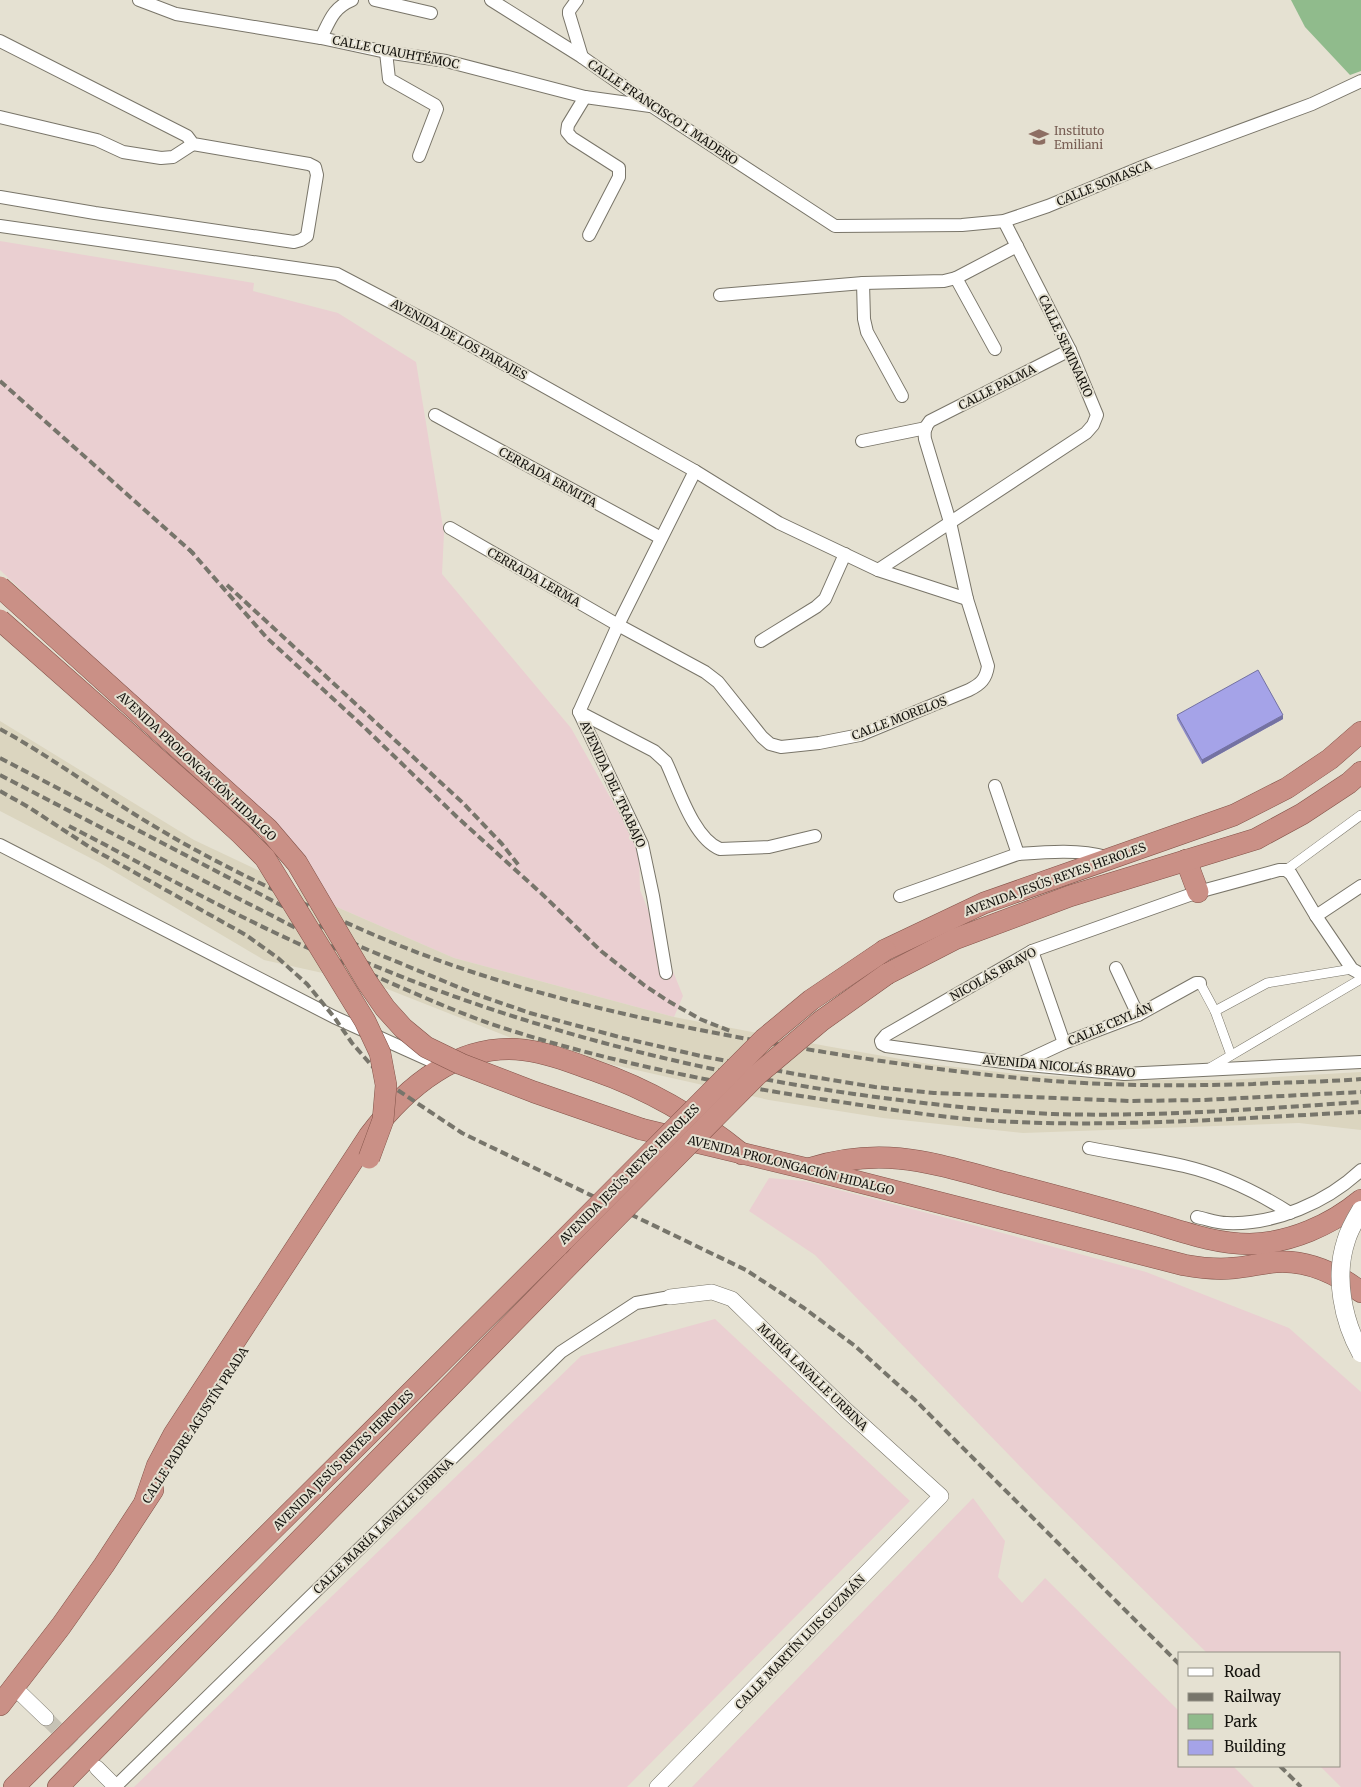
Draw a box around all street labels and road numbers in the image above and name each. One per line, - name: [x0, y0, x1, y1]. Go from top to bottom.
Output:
- street label: CALLE CUAUHTÉMOC: [331, 32, 461, 72]
- street label: CALLE FRANCISCO I. MADERO: [585, 56, 741, 168]
- street label: CALLE SOMASCA: [1054, 157, 1154, 209]
- street label: CALLE SEMINARIO: [1036, 292, 1096, 400]
- street label: AVENIDA DE LOS PARAJES: [387, 295, 530, 383]
- street label: CALLE PALMA: [956, 361, 1039, 413]
- street label: CERRADA ERMITA: [496, 444, 600, 510]
- street label: CERRADA LERMA: [485, 544, 584, 610]
- street label: AVENIDA PROLONGACIÓN HIDALGO: [114, 687, 280, 844]
- street label: CALLE MORELOS: [849, 693, 949, 743]
- street label: AVENIDA DEL TRABAJO: [577, 717, 649, 850]
- street label: AVENIDA JESÚS REYES HEROLES: [961, 839, 1148, 919]
- street label: NICOLÁS BRAVO: [947, 944, 1039, 1004]
- street label: CALLE CEYLÁN: [1066, 999, 1155, 1049]
- street label: AVENIDA NICOLÁS BRAVO: [981, 1052, 1136, 1080]
- street label: AVENIDA JESÚS REYES HEROLES: [555, 1101, 702, 1248]
- street label: AVENIDA PROLONGACIÓN HIDALGO: [685, 1132, 896, 1198]
- street label: MARÍA LAVALLE URBINA: [755, 1320, 872, 1434]
- street label: CALLE PADRE AGUSTÍN PRADA: [139, 1343, 252, 1506]
- street label: AVENIDA JESÚS REYES HEROLES: [269, 1387, 416, 1534]
- street label: CALLE MARÍA LAVALLE URBINA: [310, 1455, 457, 1597]
- street label: CALLE MARTÍN LUIS GUZMÁN: [732, 1571, 869, 1712]

